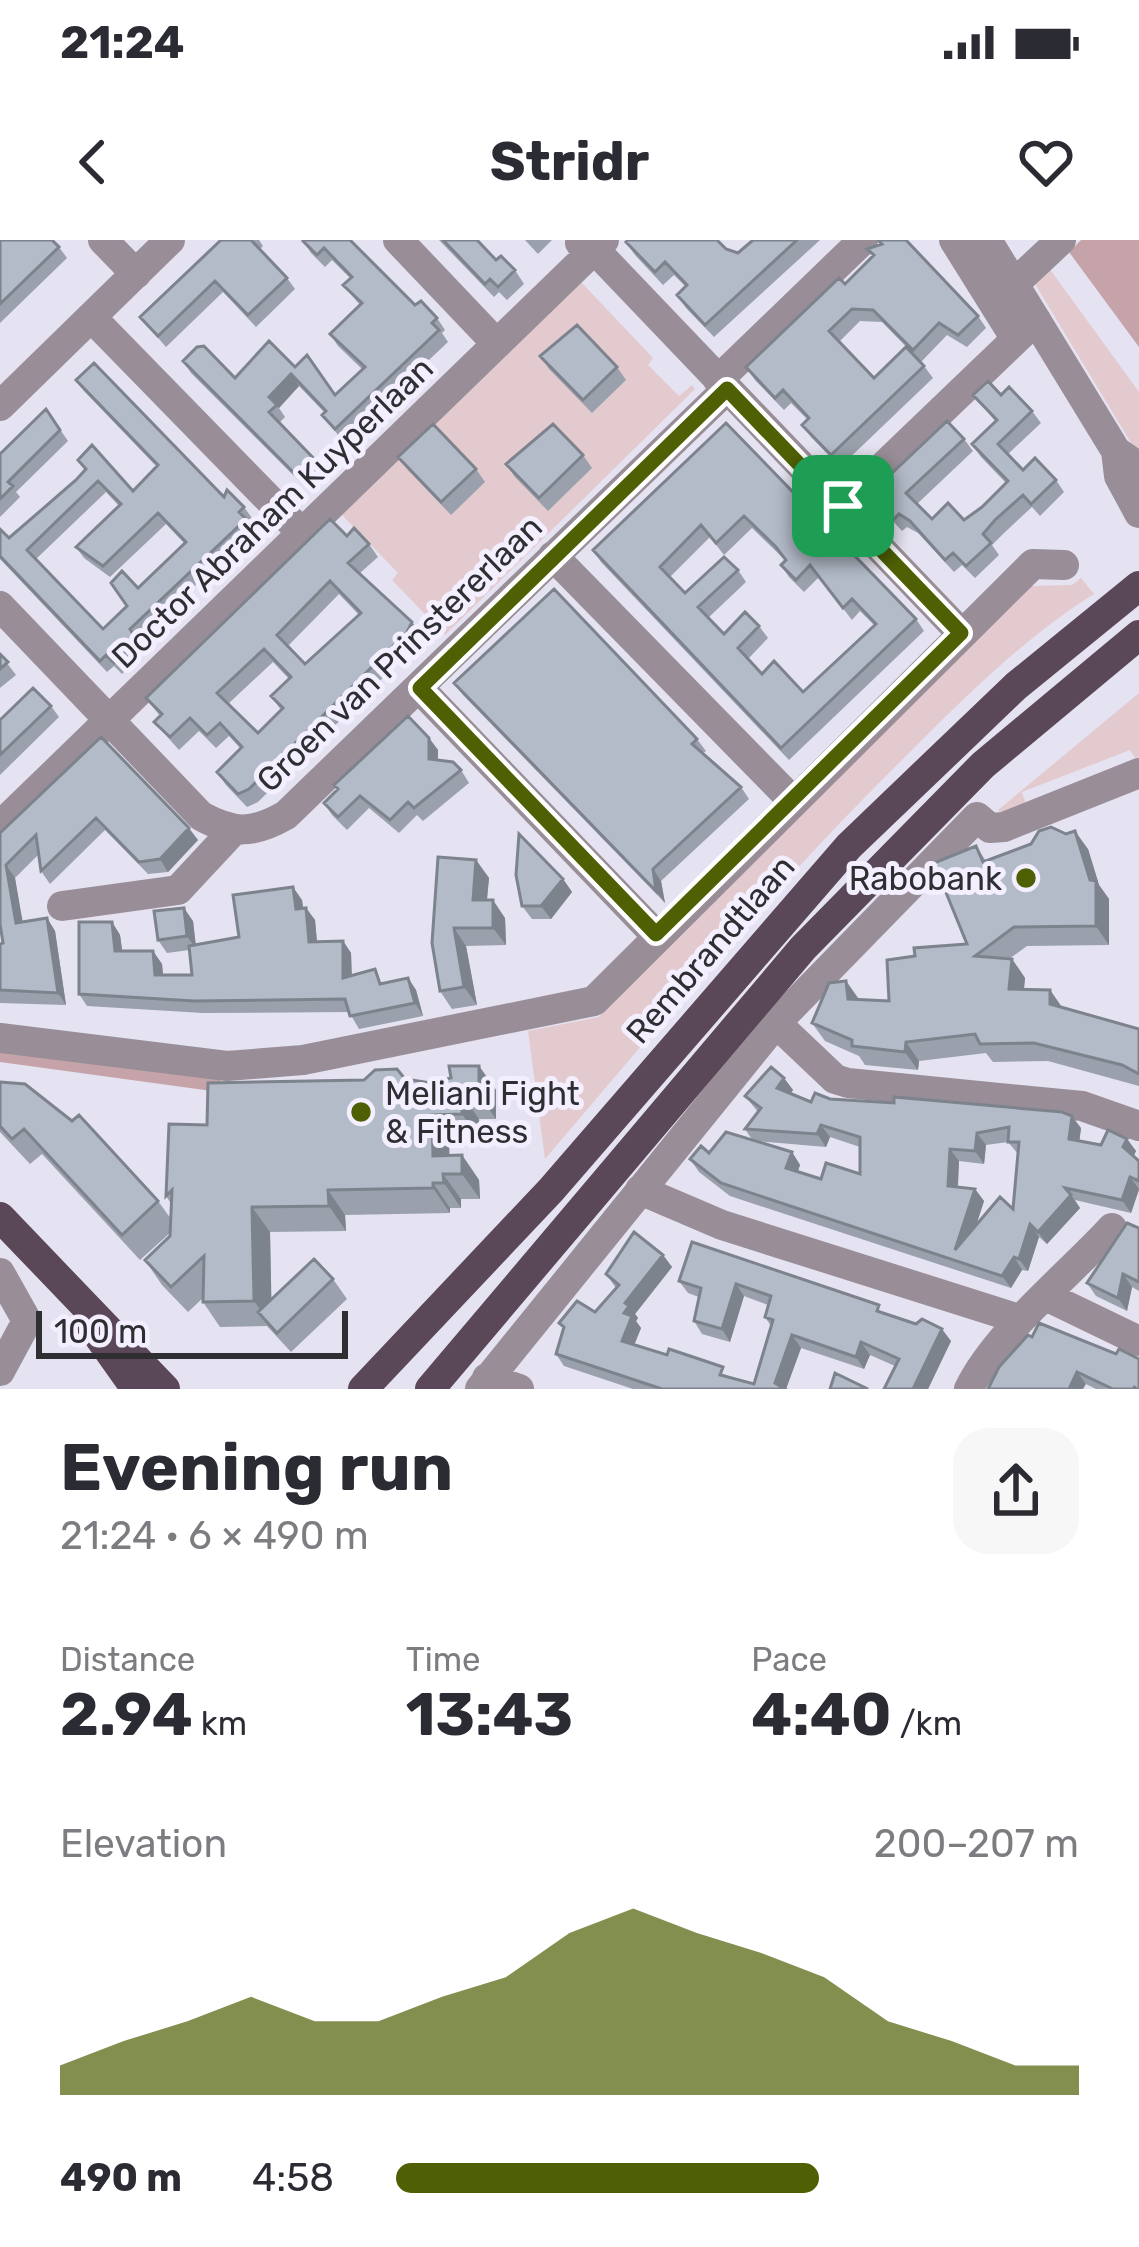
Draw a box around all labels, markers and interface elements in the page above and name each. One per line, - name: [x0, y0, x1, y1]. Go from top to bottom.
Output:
- text: 21:24: [60, 16, 185, 69]
- icon: back: [60, 129, 126, 195]
- icon: heart: [1013, 129, 1079, 195]
- text: Stridr: [490, 130, 649, 194]
- street label: Doctor Abraham Kuyperlaan: [104, 349, 441, 676]
- pin: [792, 455, 894, 557]
- icon: arrive: [810, 473, 876, 539]
- street label: Groen van Prinstererlaan: [249, 507, 550, 800]
- street label: Rembrandtlaan: [618, 847, 803, 1051]
- place label: Rabobank: [849, 859, 1002, 898]
- marker: Rabobank: [1013, 865, 1039, 891]
- place label: Meliani Fight & Fitness: [385, 1074, 580, 1151]
- marker: Meliani Fight & Fitness: [348, 1099, 374, 1125]
- scale bar: [36, 1305, 348, 1358]
- text: 100 m: [54, 1312, 147, 1351]
- text: Evening run: [60, 1428, 453, 1507]
- button: share: [953, 1428, 1079, 1554]
- text: 21:24 · 6 × 490 m: [60, 1513, 369, 1559]
- text: Distance: [60, 1640, 195, 1679]
- text: Time: [406, 1640, 480, 1679]
- text: Pace: [751, 1640, 827, 1679]
- text: 2.94: [60, 1679, 193, 1750]
- text: 13:43: [406, 1679, 573, 1750]
- text: 4:40: [751, 1679, 892, 1750]
- text: km: [193, 1704, 247, 1743]
- text: /km: [892, 1704, 962, 1743]
- text: Elevation: [60, 1821, 227, 1867]
- text: 200–207 m: [874, 1821, 1079, 1867]
- text: 490 m: [60, 2155, 182, 2201]
- text: 4:58: [252, 2155, 334, 2201]

